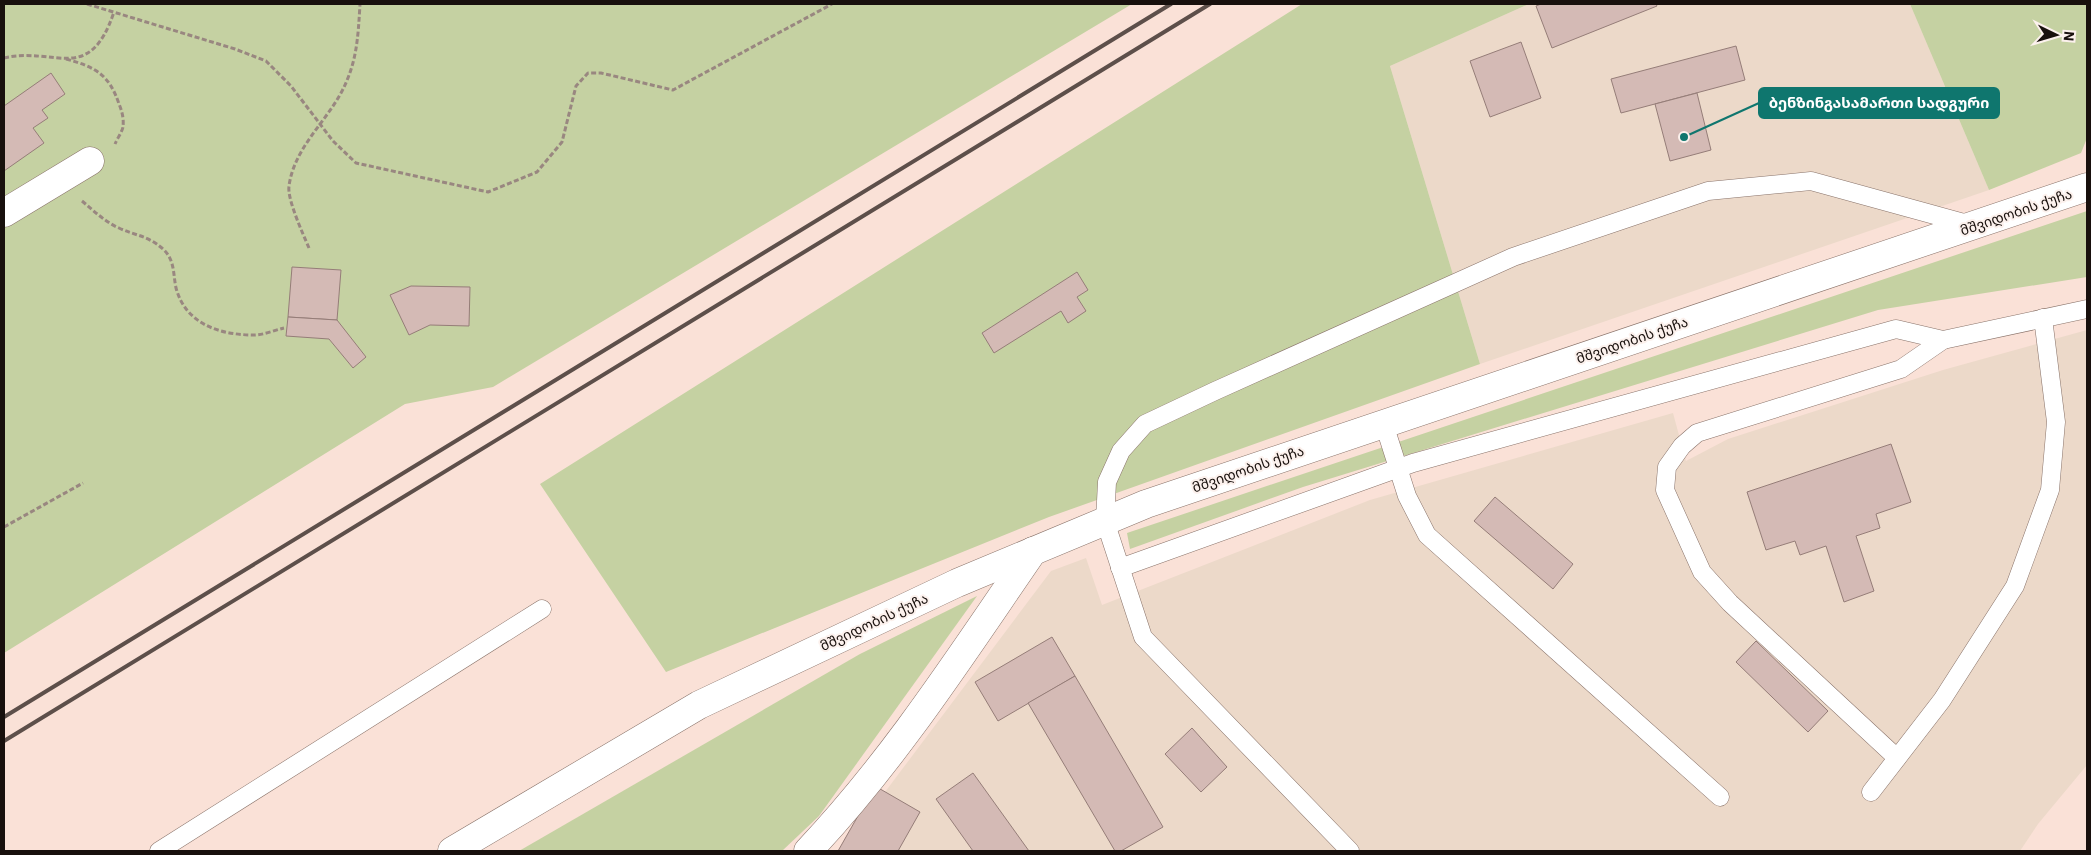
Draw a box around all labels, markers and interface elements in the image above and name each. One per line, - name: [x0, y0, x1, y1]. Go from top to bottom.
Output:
- north arrow: [2031, 10, 2081, 60]
- text: N: [2060, 30, 2078, 42]
- callout: ბენზინგასამართი სადგური: [1759, 88, 1999, 118]
- text: ბენზინგასამართი სადგური: [1769, 93, 1989, 112]
- street label: მშვიდობის ქუჩა: [1958, 184, 2074, 240]
- street label: მშვიდობის ქუჩა: [1574, 312, 1690, 368]
- street label: მშვიდობის ქუჩა: [1190, 441, 1306, 497]
- street label: მშვიდობის ქუჩა: [817, 589, 931, 655]

